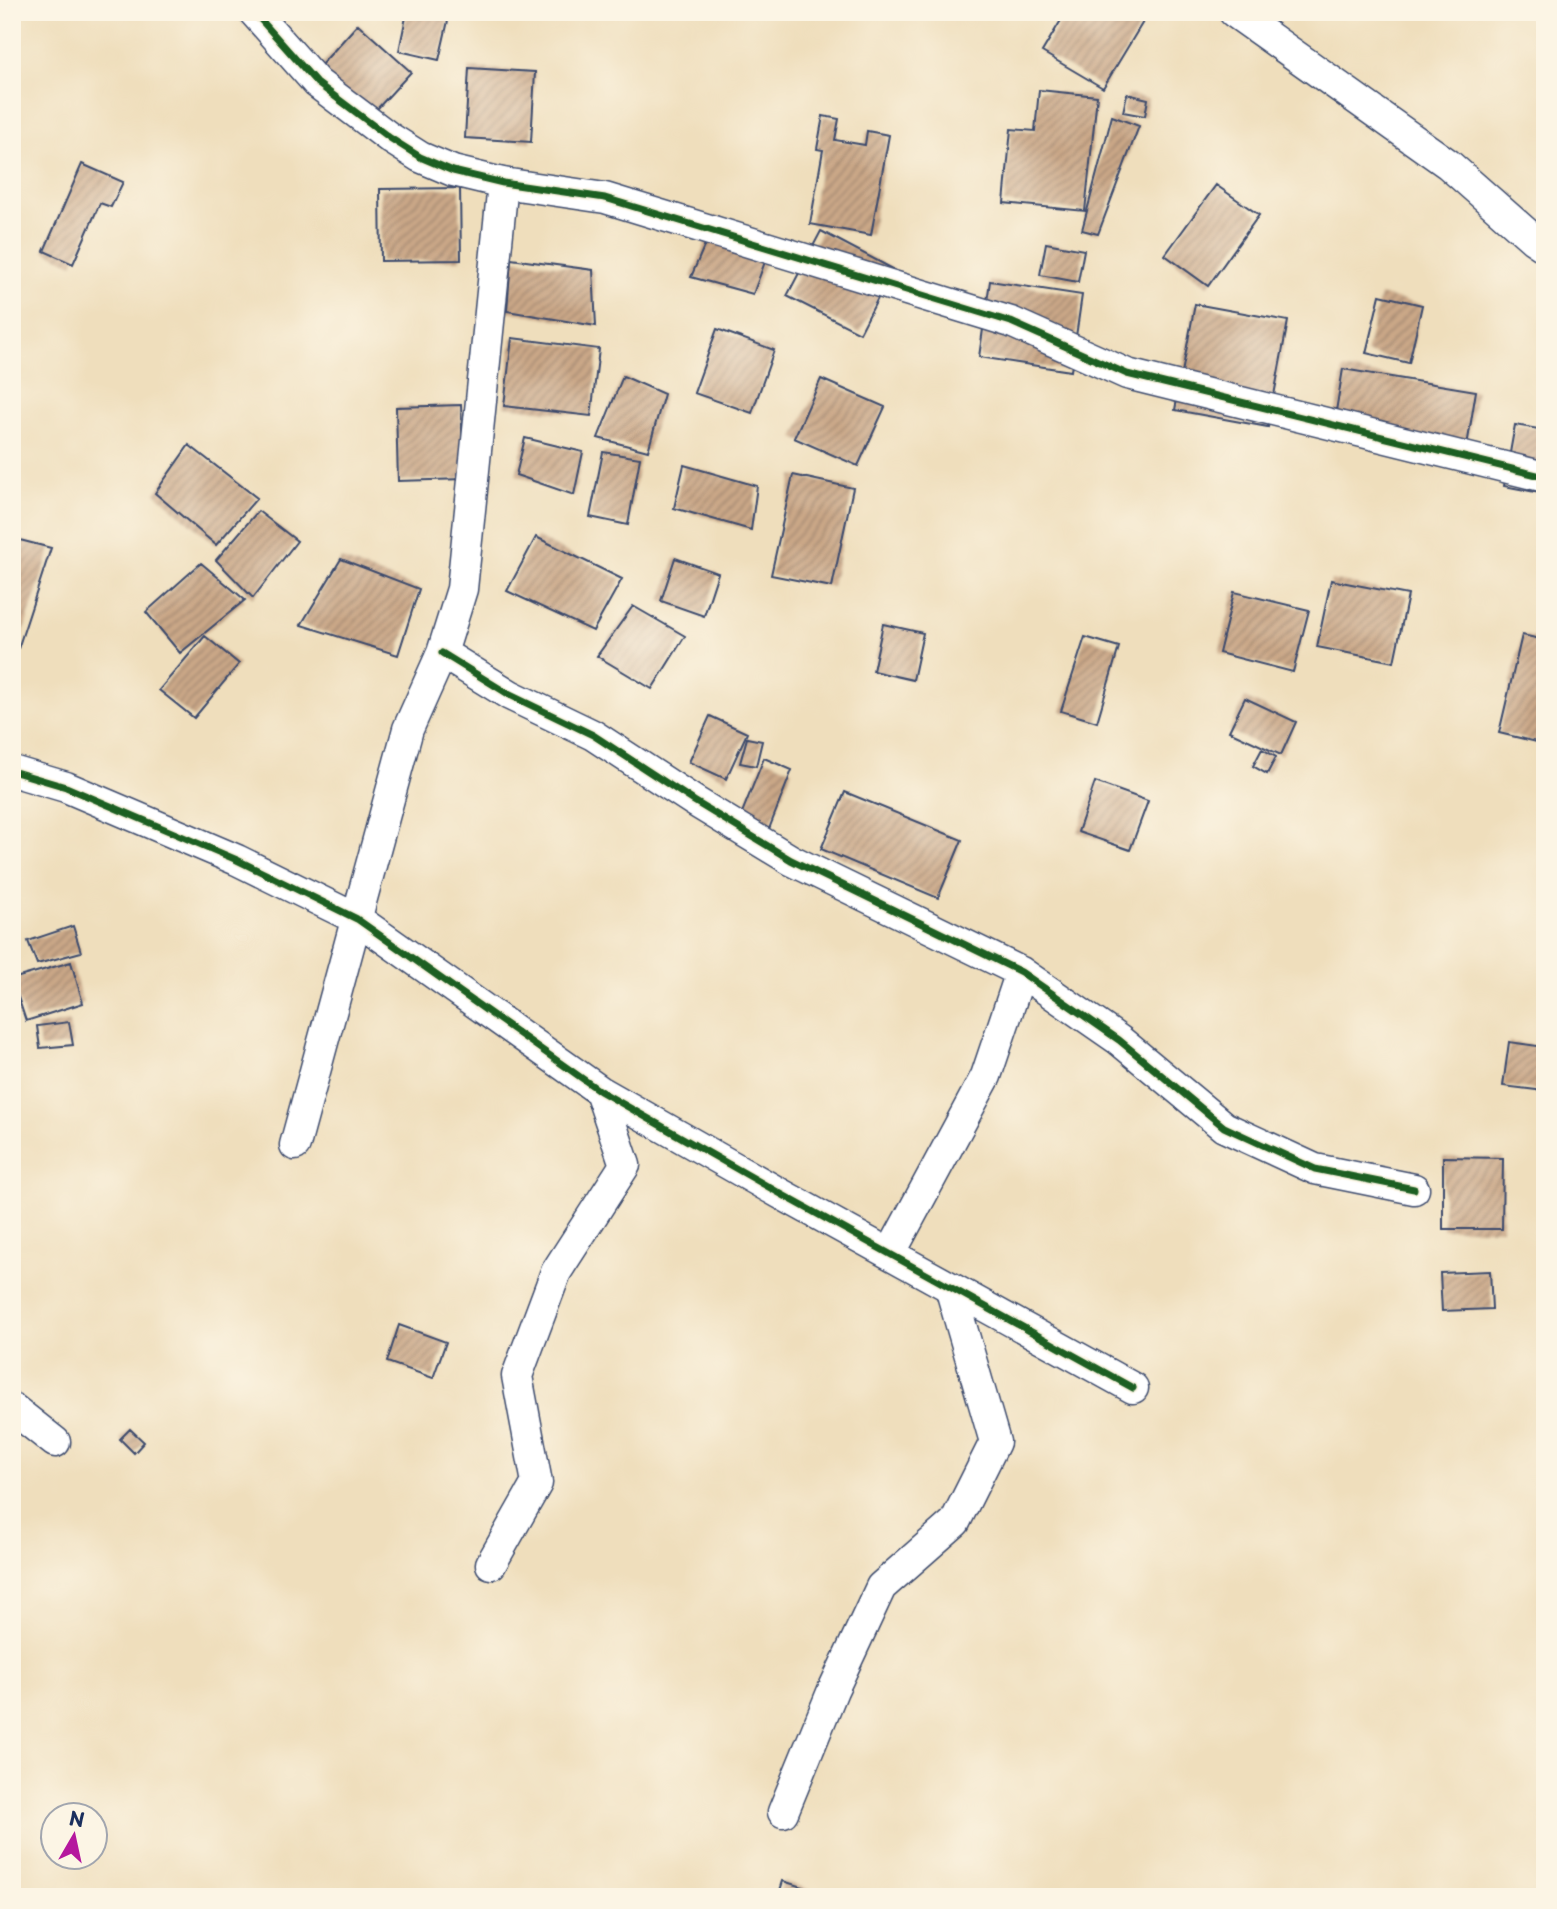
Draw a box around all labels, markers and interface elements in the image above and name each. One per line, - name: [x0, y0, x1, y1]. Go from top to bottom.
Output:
- north arrow: [38, 1800, 108, 1870]
- text: N: [67, 1803, 86, 1833]

